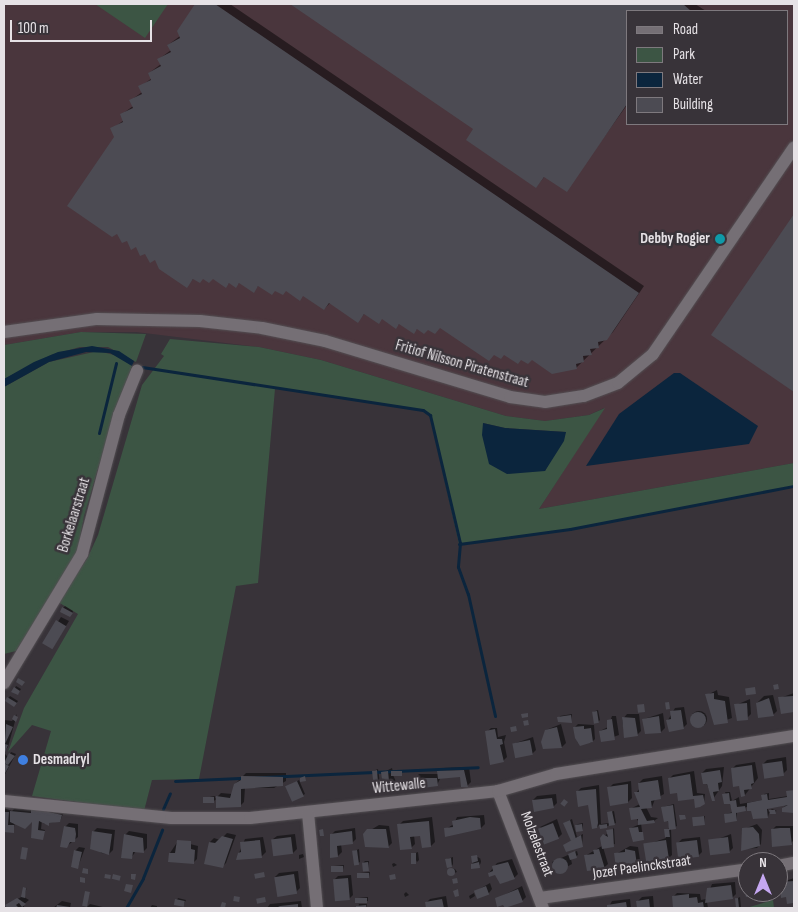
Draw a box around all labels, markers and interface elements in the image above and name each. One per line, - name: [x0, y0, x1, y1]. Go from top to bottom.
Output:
- scale bar: [12, 10, 155, 42]
- legend: [626, 10, 788, 125]
- text: 100 m: [18, 19, 49, 38]
- text: Road: [673, 20, 698, 39]
- text: Park: [673, 45, 695, 64]
- text: Water: [673, 70, 703, 89]
- text: Building: [673, 95, 713, 114]
- place label: Debby Rogier: [640, 230, 710, 248]
- marker: Debby Rogier: [714, 233, 726, 245]
- street label: Fritiof Nilsson Piratenstraat: [393, 336, 531, 392]
- street label: Borkelaarstraat: [54, 475, 94, 555]
- place label: Desmadryl: [33, 751, 90, 769]
- marker: Desmadryl: [17, 754, 29, 766]
- street label: Wittewalle: [372, 774, 426, 798]
- street label: Molzelestraat: [516, 809, 558, 879]
- street label: Jozef Paelinckstraat: [592, 851, 692, 883]
- north arrow: [738, 852, 788, 902]
- text: N: [759, 854, 767, 871]

